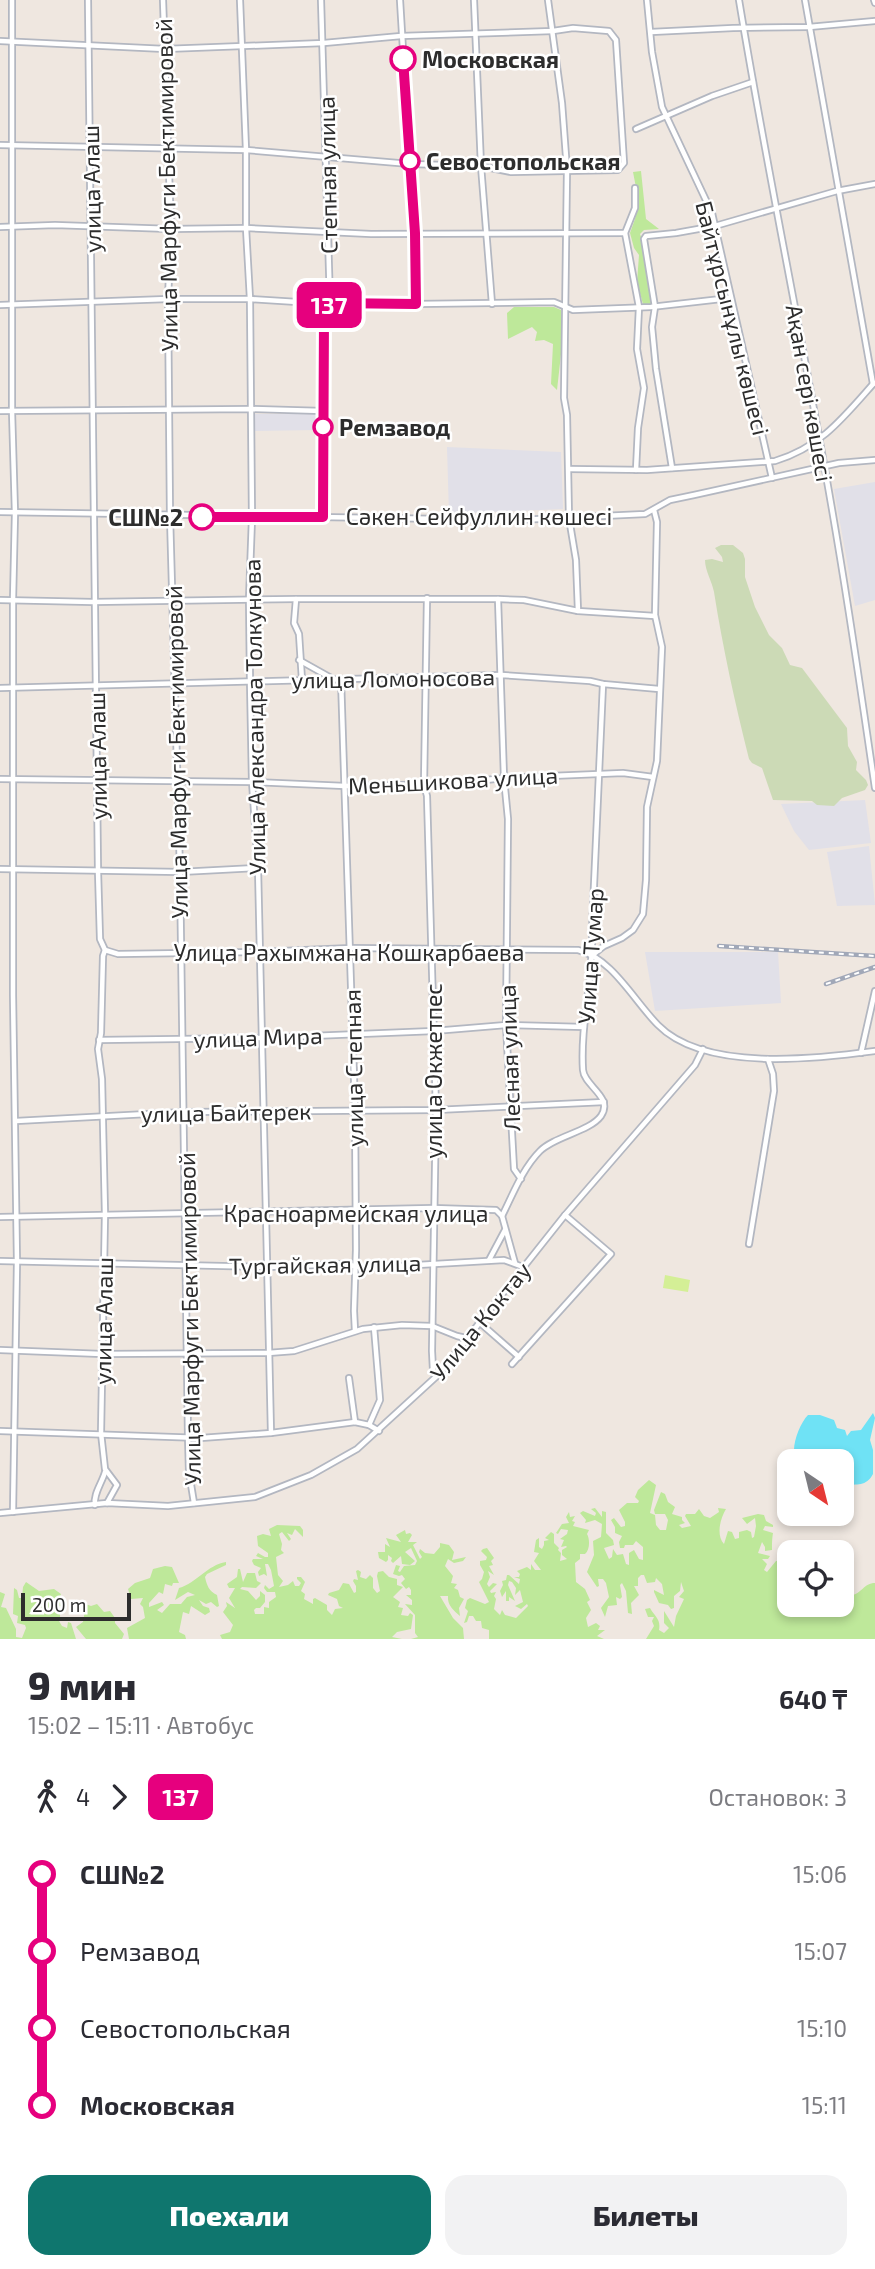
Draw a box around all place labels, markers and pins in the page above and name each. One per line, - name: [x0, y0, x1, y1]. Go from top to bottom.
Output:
- place label: Московская: [422, 45, 559, 73]
- marker: Московская: [390, 46, 416, 72]
- place label: Севостопольская: [426, 147, 620, 175]
- marker: Севостопольская: [400, 151, 420, 171]
- place label: Ремзавод: [339, 413, 450, 441]
- marker: Ремзавод: [313, 417, 333, 437]
- place label: СШ№2: [108, 503, 183, 531]
- marker: СШ№2: [189, 504, 215, 530]

